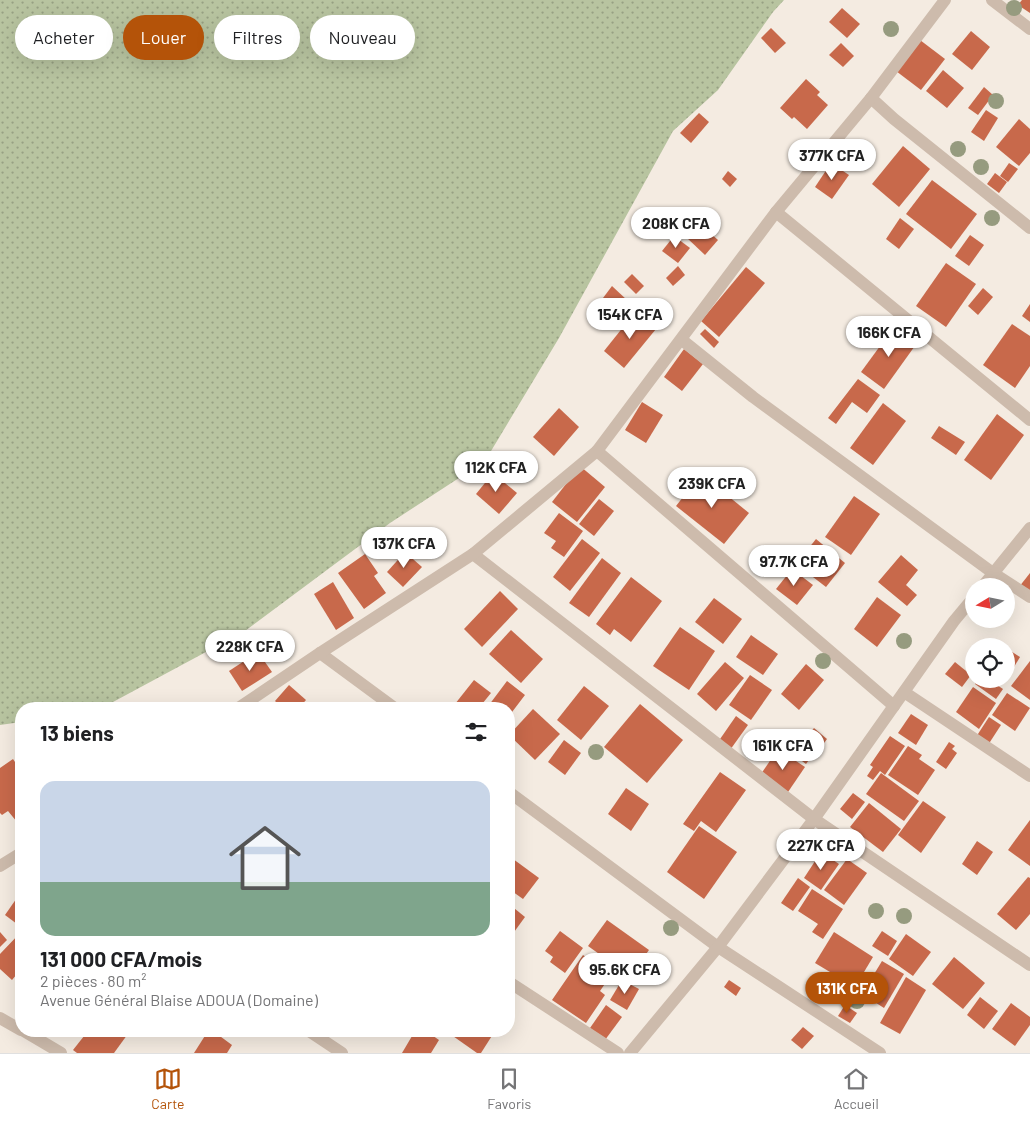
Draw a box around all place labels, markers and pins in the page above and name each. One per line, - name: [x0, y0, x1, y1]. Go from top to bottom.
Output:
- pin: 377K CFA: [780, 138, 884, 181]
- pin: 208K CFA: [624, 206, 728, 249]
- pin: 154K CFA: [578, 298, 682, 340]
- pin: 166K CFA: [837, 316, 941, 358]
- pin: 112K CFA: [444, 450, 548, 493]
- pin: 239K CFA: [660, 466, 764, 509]
- pin: 137K CFA: [352, 526, 456, 569]
- pin: 97.7K CFA: [737, 544, 851, 587]
- pin: 228K CFA: [198, 630, 302, 672]
- pin: 161K CFA: [731, 728, 835, 771]
- pin: 227K CFA: [769, 828, 873, 871]
- pin: 95.6K CFA: [568, 952, 682, 995]
- pin: 131K CFA: [795, 972, 899, 1014]

